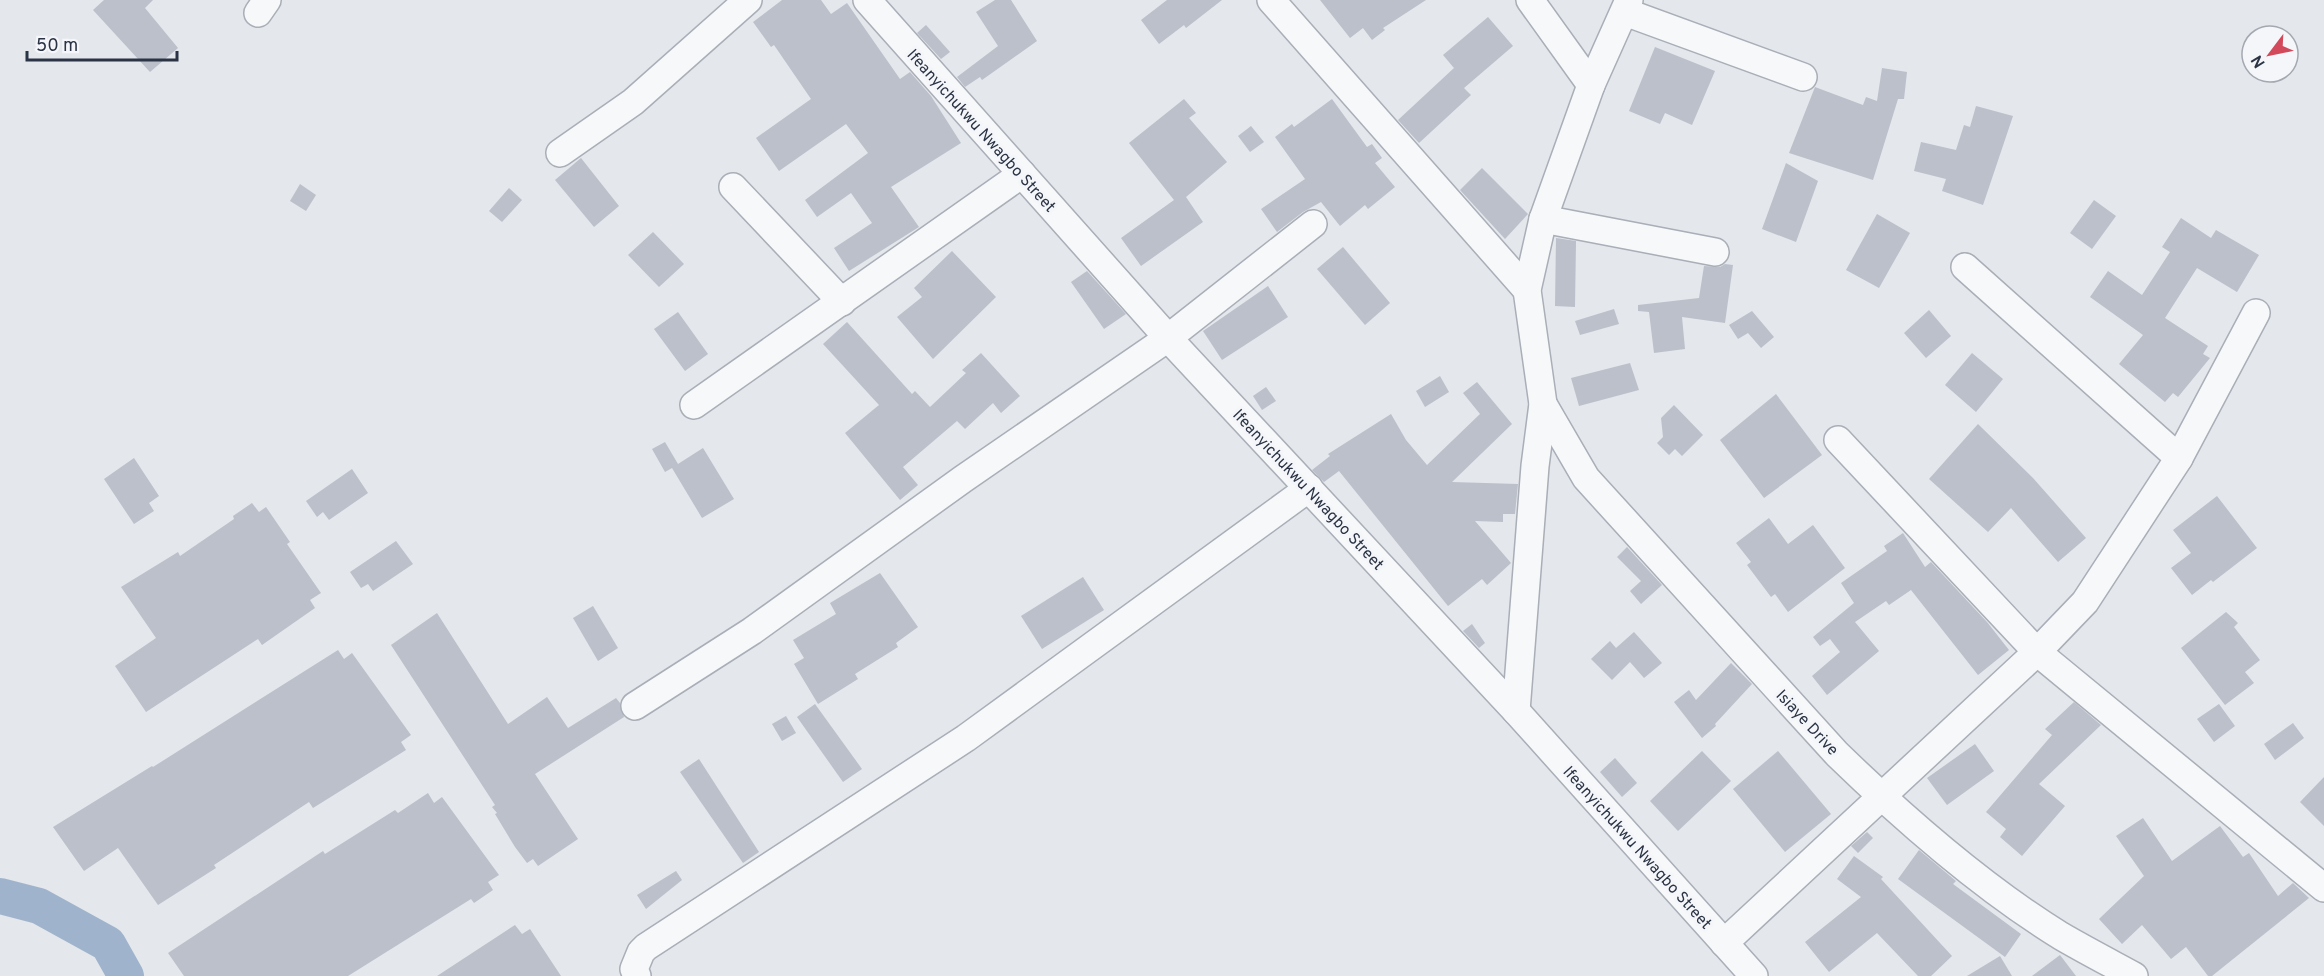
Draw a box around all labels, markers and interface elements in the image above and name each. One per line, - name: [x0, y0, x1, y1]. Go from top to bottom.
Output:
- scale bar: [27, 24, 177, 62]
- north arrow: [2240, 24, 2300, 84]
- text: 50 m: [36, 35, 78, 58]
- street label: Ifeanyichukwu Nwagbo Street: [902, 46, 1059, 217]
- text: N: [2247, 51, 2271, 71]
- street label: Ifeanyichukwu Nwagbo Street: [1228, 406, 1387, 575]
- street label: Isiaye Drive: [1771, 686, 1842, 760]
- street label: Ifeanyichukwu Nwagbo Street: [1558, 763, 1715, 934]

